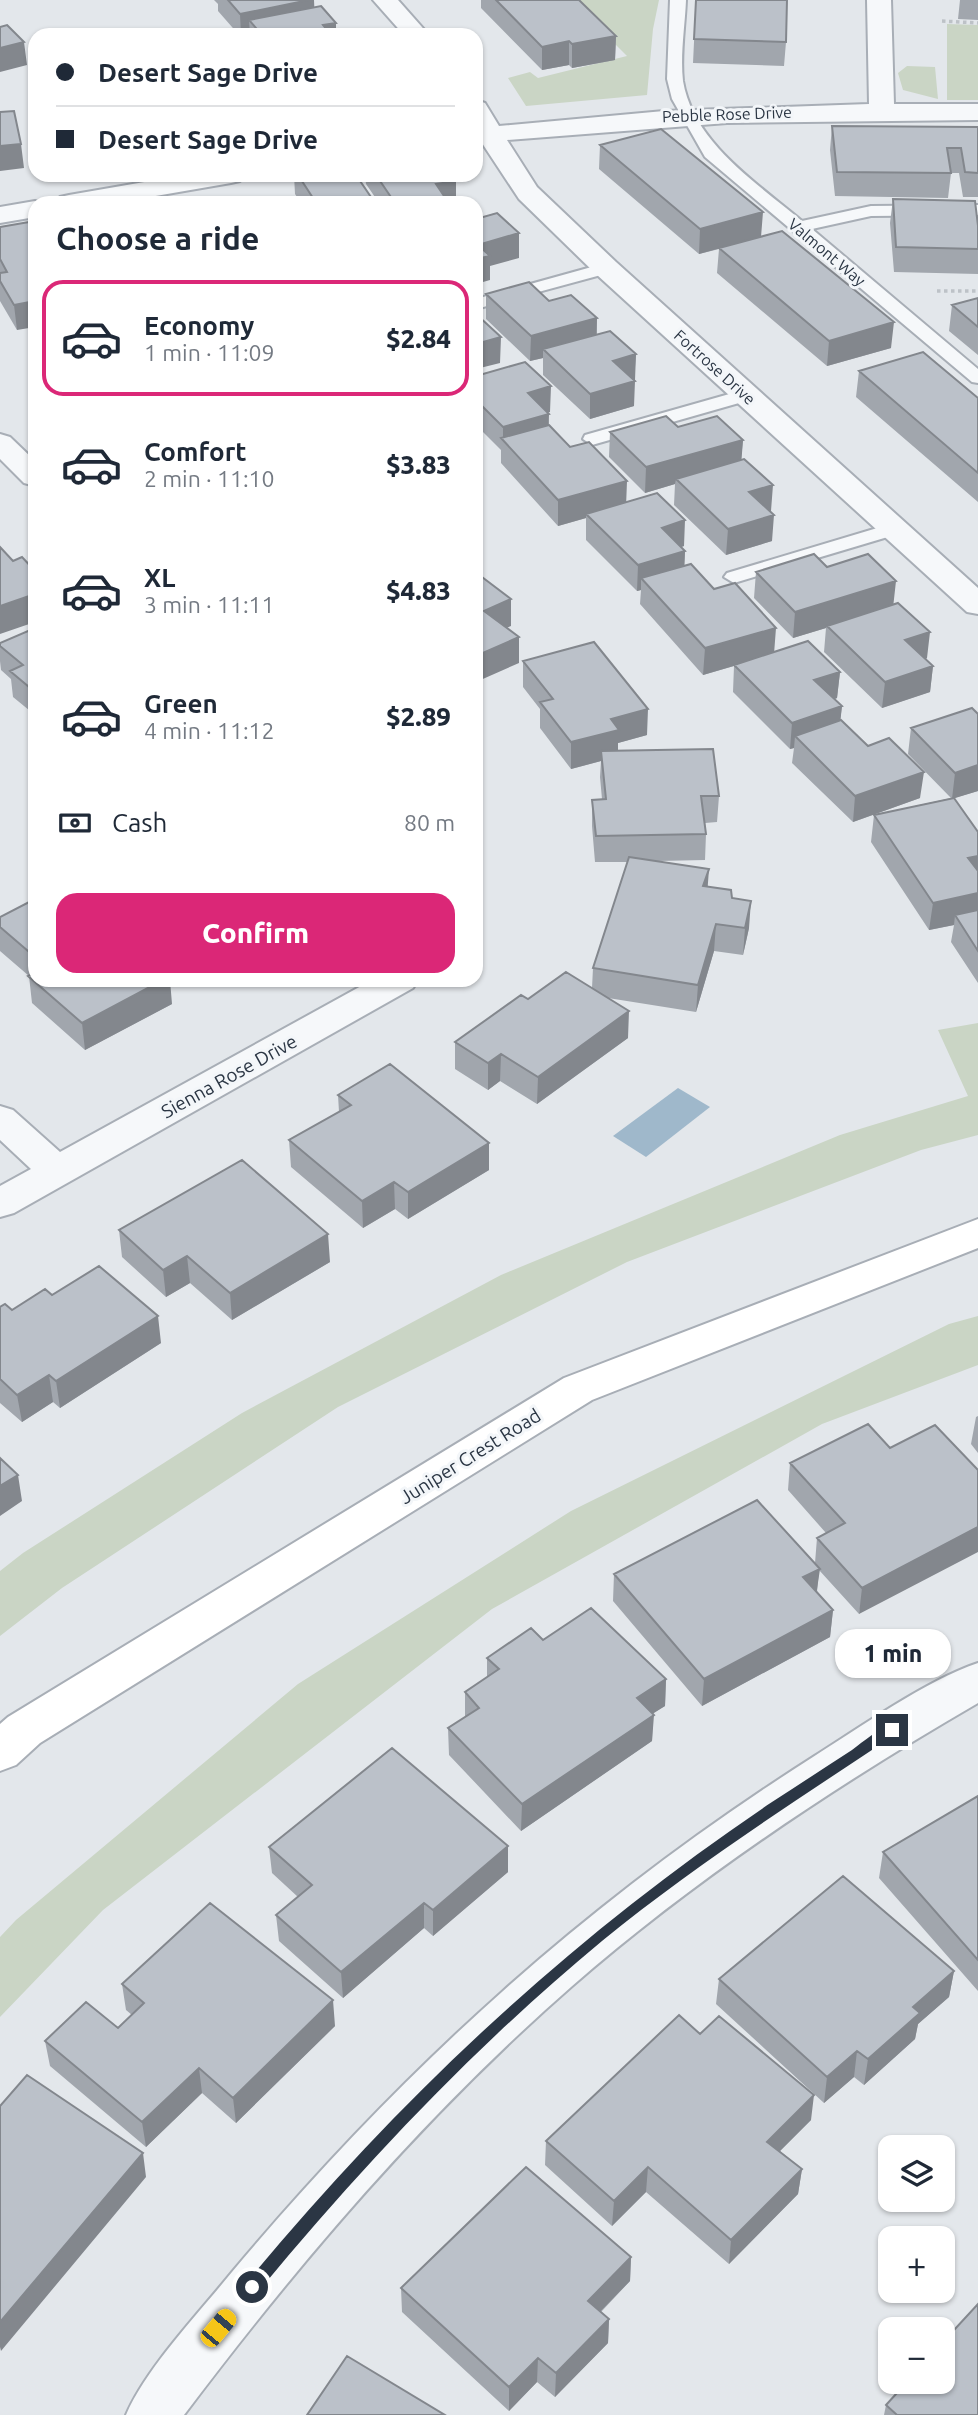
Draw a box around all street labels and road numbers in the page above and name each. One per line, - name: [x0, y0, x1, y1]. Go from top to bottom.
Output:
- street label: Pebble Rose Drive: [662, 103, 792, 125]
- street label: Valmont Way: [785, 215, 869, 290]
- street label: Fortrose Drive: [671, 326, 759, 408]
- street label: Sienna Rose Drive: [157, 1030, 301, 1122]
- street label: Juniper Crest Road: [395, 1404, 545, 1508]

